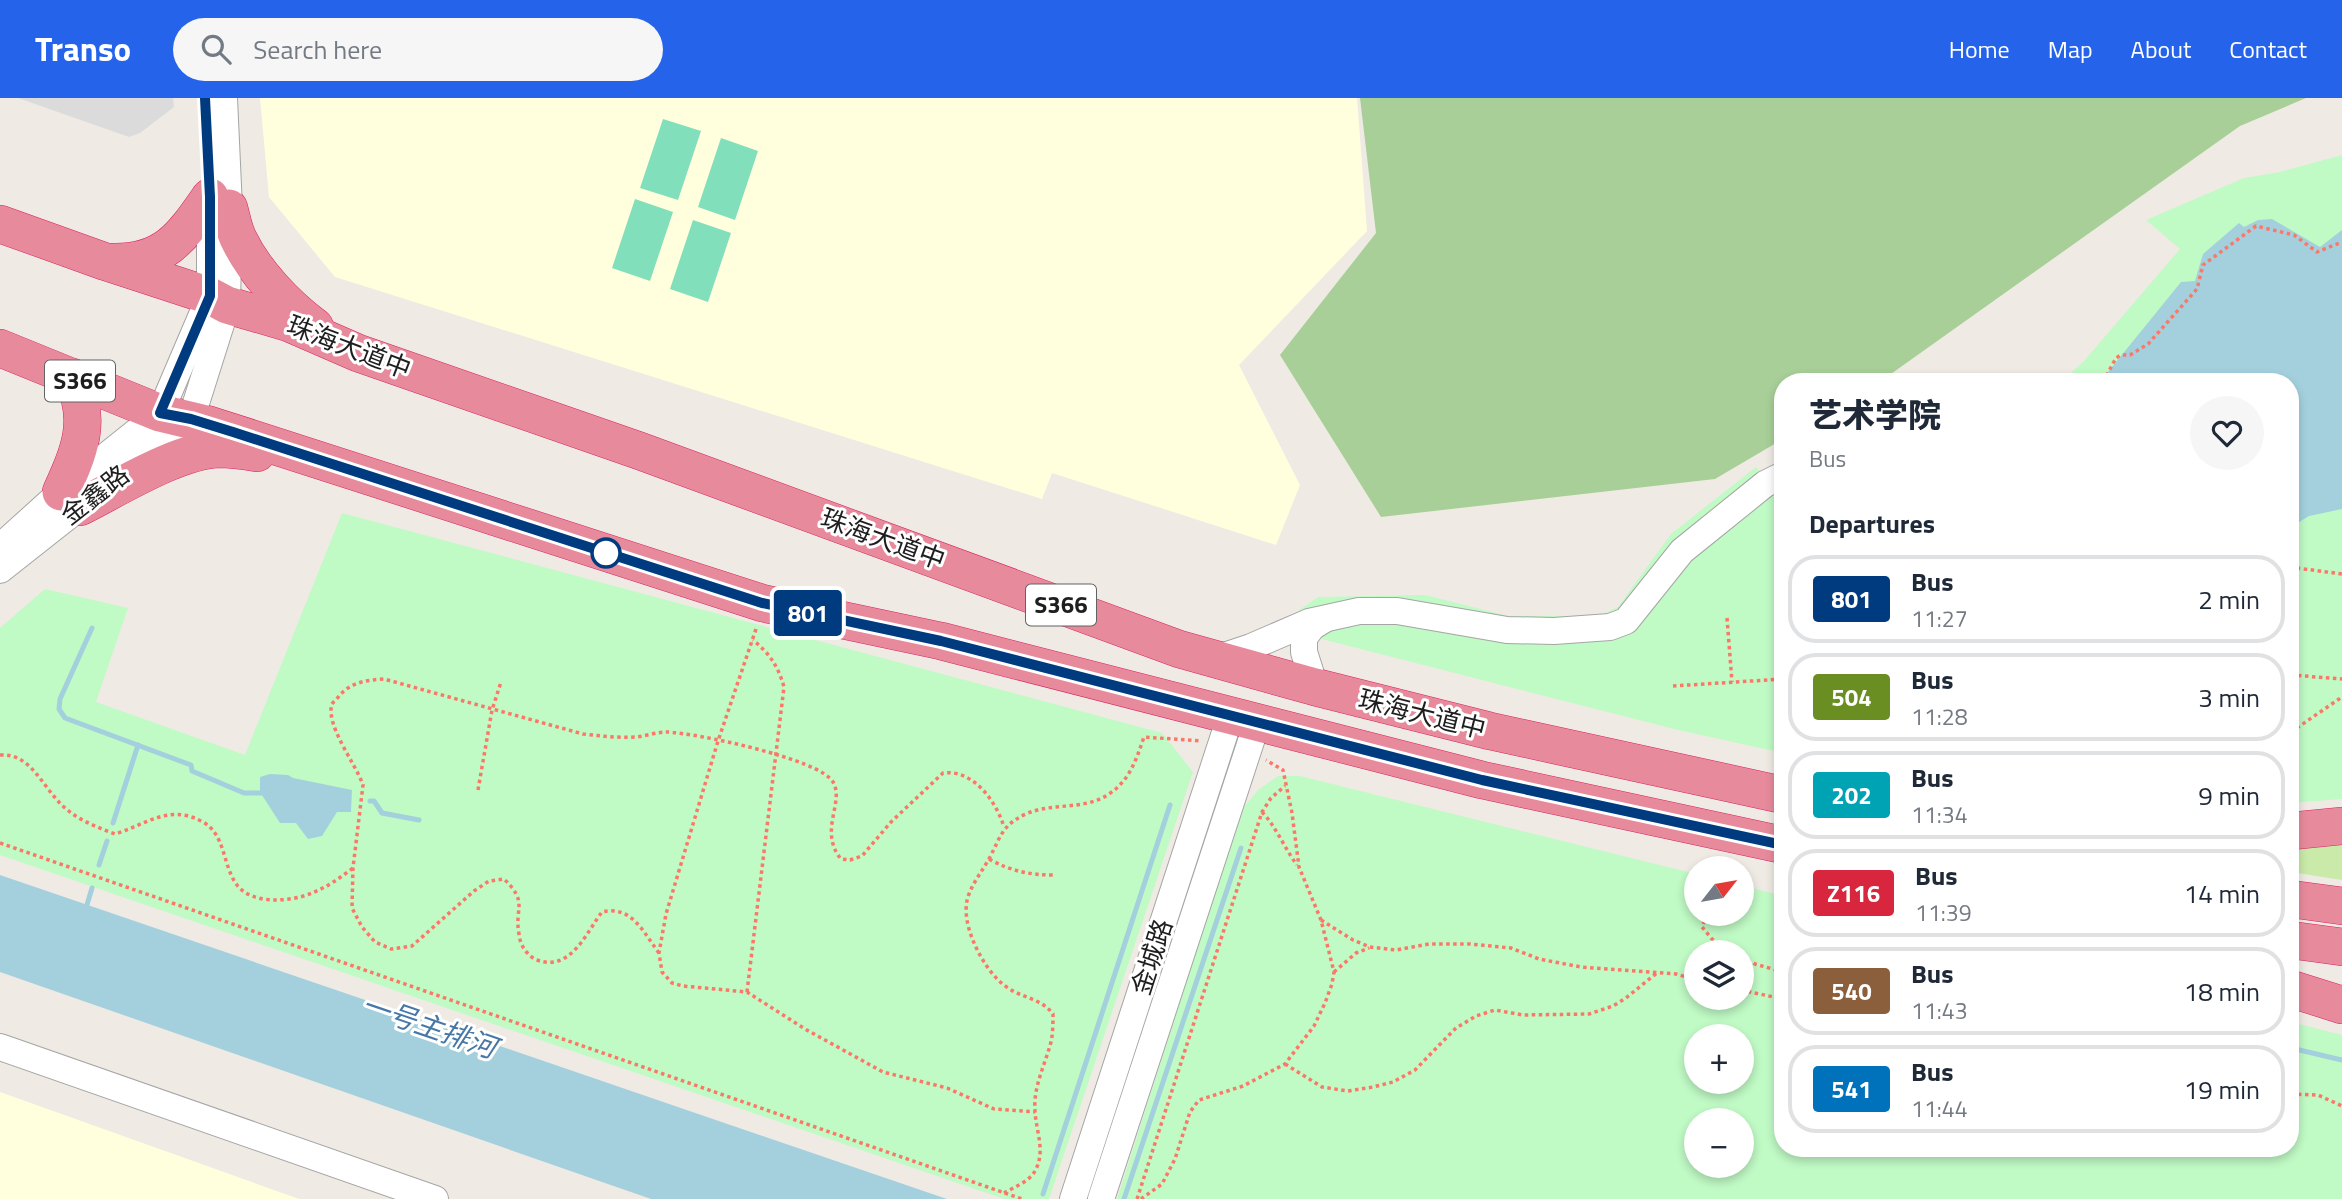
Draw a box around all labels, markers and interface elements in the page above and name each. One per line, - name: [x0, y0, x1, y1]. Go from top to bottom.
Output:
- search box: [173, 18, 663, 81]
- text: Transo: [35, 24, 131, 74]
- icon: search: [197, 30, 235, 68]
- text: Search here: [253, 30, 382, 69]
- text: Home: [1949, 31, 2010, 67]
- text: Map: [2048, 31, 2093, 67]
- text: About: [2131, 31, 2191, 67]
- text: Contact: [2229, 31, 2307, 67]
- street label: 珠海大道中: [282, 305, 417, 388]
- road number: S366: [45, 360, 115, 402]
- text: 艺术学院: [1809, 390, 1941, 440]
- button: heart: [2190, 396, 2264, 470]
- text: Bus: [1809, 441, 1846, 476]
- street label: 金鑫路: [52, 455, 137, 534]
- street label: 珠海大道中: [815, 498, 951, 579]
- text: Departures: [1809, 504, 1935, 543]
- unlabelled marker: [591, 538, 621, 568]
- text: Bus: [1911, 562, 1953, 601]
- text: 2 min: [2198, 580, 2260, 619]
- text: 801: [1831, 581, 1872, 617]
- road number: S366: [1026, 584, 1096, 626]
- line badge: 801: [768, 590, 848, 636]
- text: 801: [788, 595, 828, 631]
- text: 11:27: [1911, 601, 1968, 636]
- text: Bus: [1911, 660, 1953, 699]
- text: 3 min: [2198, 678, 2260, 717]
- street label: 珠海大道中: [1354, 679, 1490, 748]
- text: 504: [1831, 679, 1872, 715]
- text: 11:28: [1911, 699, 1968, 734]
- text: Bus: [1911, 758, 1953, 797]
- text: 9 min: [2198, 776, 2260, 815]
- text: 202: [1831, 777, 1872, 813]
- text: 11:34: [1911, 797, 1968, 832]
- north arrow: [1684, 856, 1754, 926]
- map controls: [1684, 856, 1754, 1178]
- text: Bus: [1915, 856, 1958, 895]
- text: 14 min: [2184, 874, 2260, 913]
- text: Z116: [1827, 875, 1880, 911]
- text: 11:39: [1915, 895, 1972, 930]
- street label: 金城路: [1121, 914, 1182, 1000]
- button: layers: [1684, 940, 1754, 1010]
- text: Bus: [1911, 954, 1953, 993]
- text: 18 min: [2184, 972, 2260, 1011]
- text: 540: [1831, 973, 1872, 1009]
- water label: 一号主排河: [356, 982, 507, 1070]
- text: 11:43: [1911, 993, 1968, 1028]
- button: +: [1684, 1024, 1754, 1094]
- text: Bus: [1911, 1052, 1953, 1091]
- text: 19 min: [2184, 1070, 2260, 1109]
- text: 541: [1831, 1071, 1872, 1107]
- text: 11:44: [1911, 1091, 1968, 1126]
- button: −: [1684, 1108, 1754, 1178]

